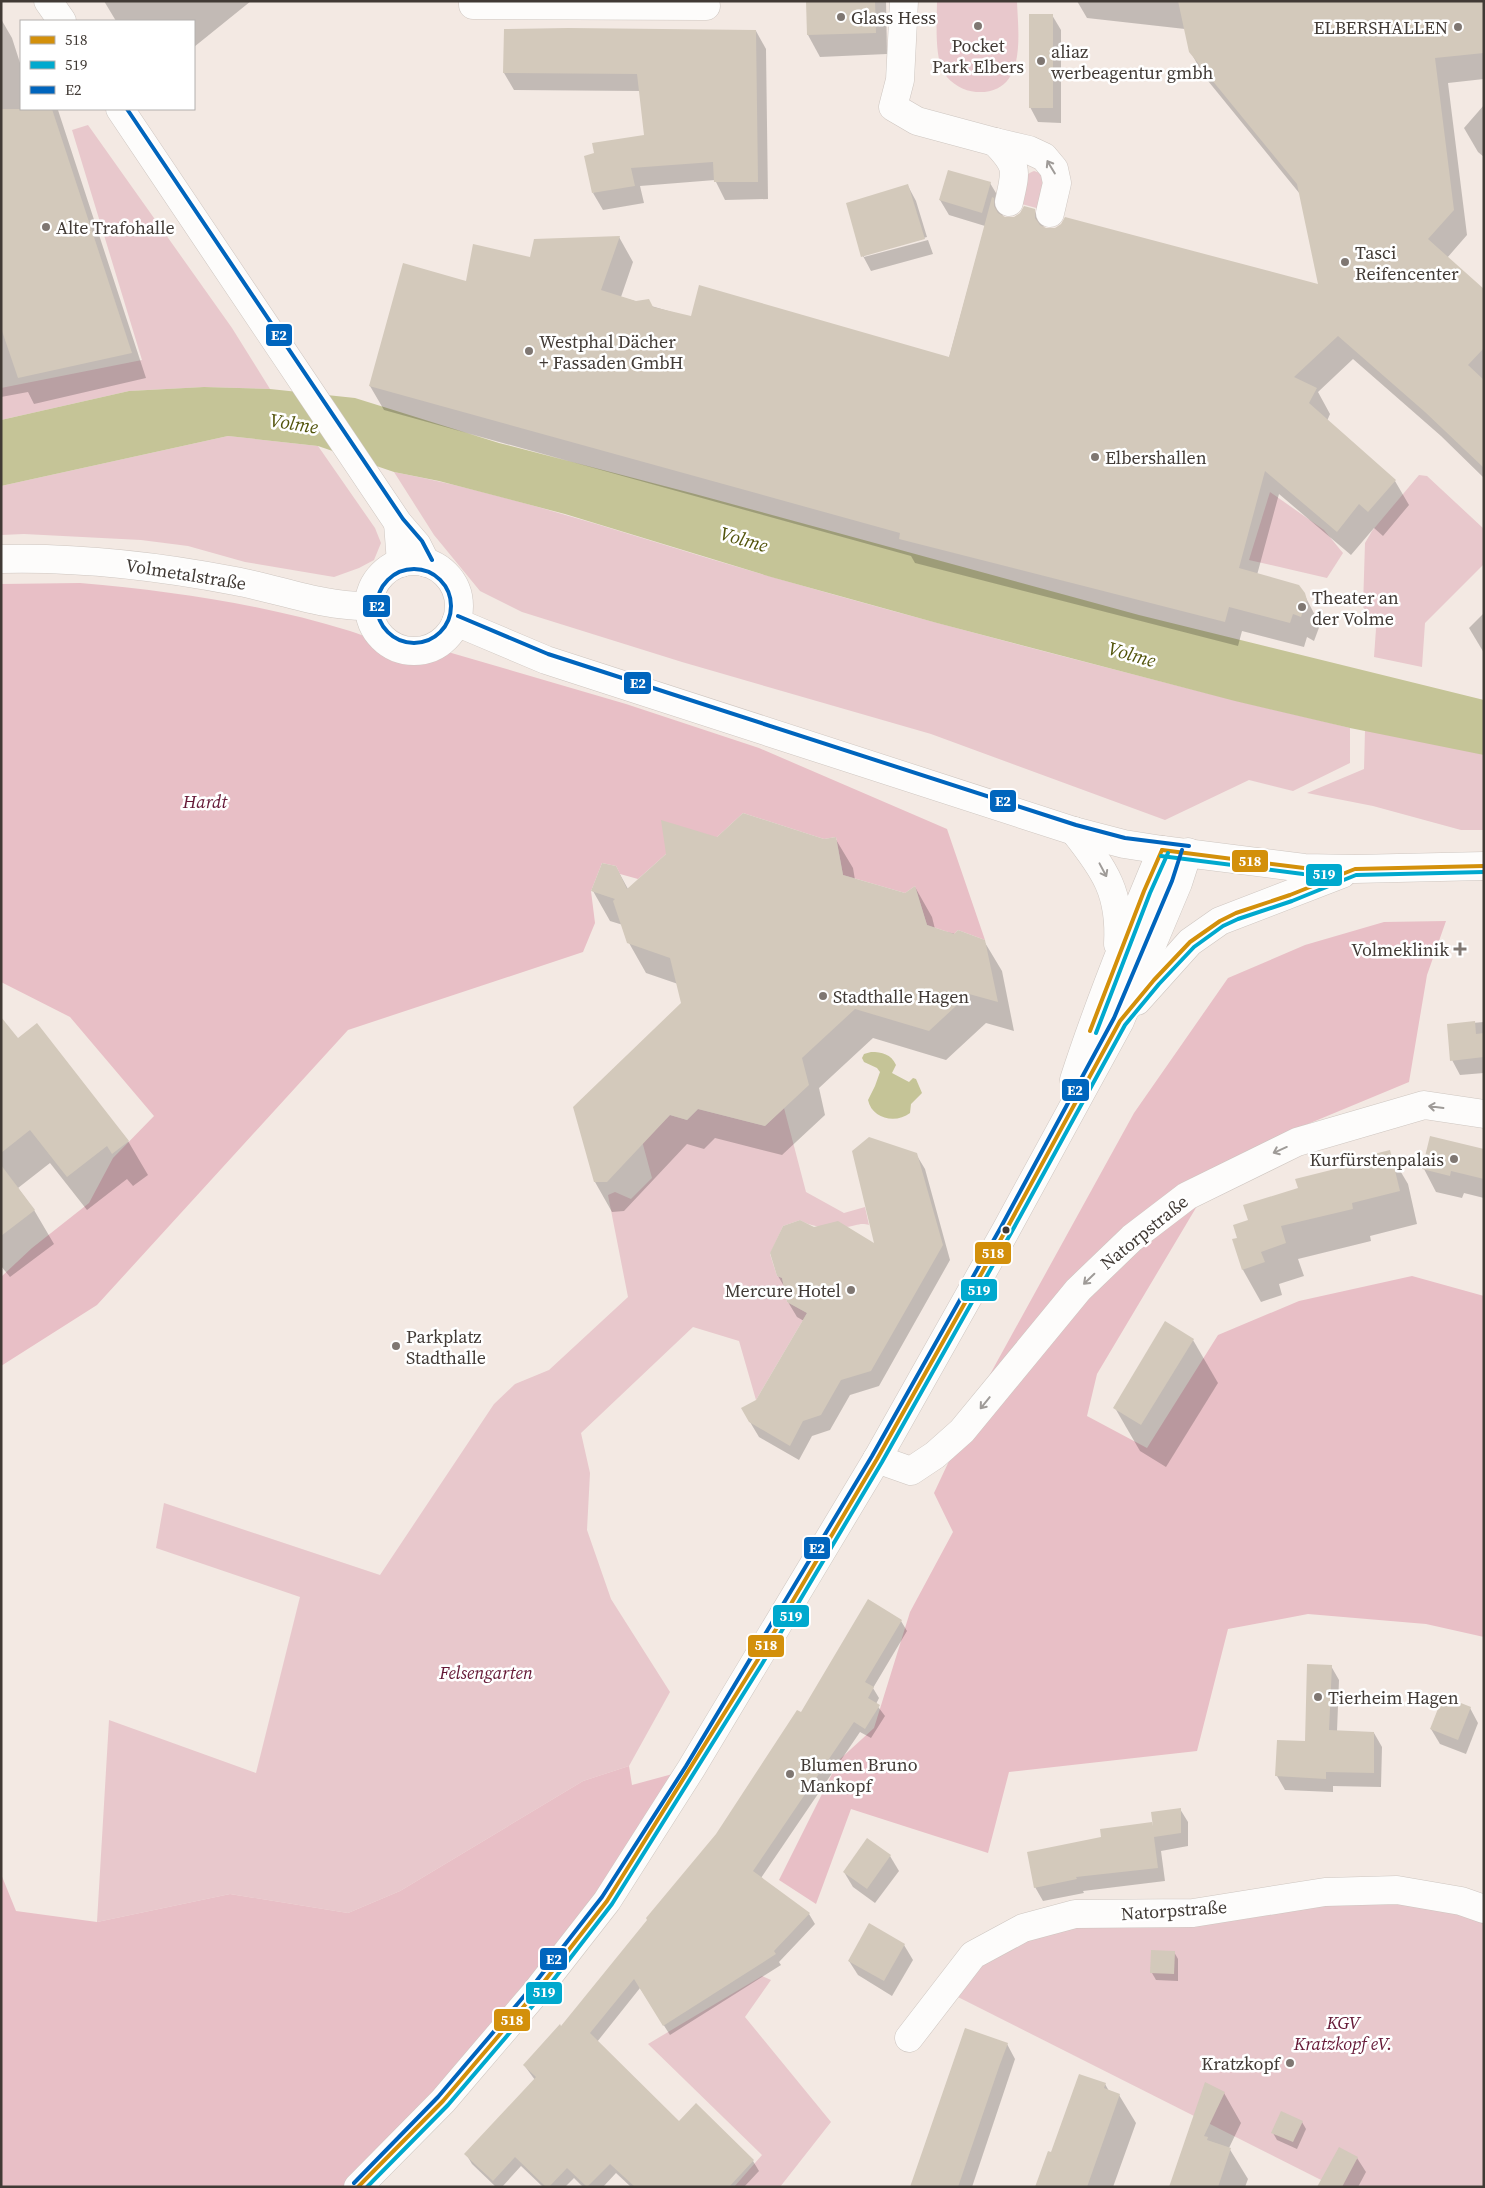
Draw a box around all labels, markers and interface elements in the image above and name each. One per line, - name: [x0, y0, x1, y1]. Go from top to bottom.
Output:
- place label: Glass Hess: [851, 5, 936, 30]
- marker: Glass Hess: [835, 11, 847, 23]
- place label: ELBERSHALLEN: [1313, 15, 1448, 40]
- legend: [20, 20, 195, 110]
- marker: Pocket Park Elbers: [972, 20, 984, 32]
- marker: ELBERSHALLEN: [1452, 21, 1464, 33]
- text: 518: [65, 29, 88, 50]
- place label: Pocket Park Elbers: [932, 33, 1024, 79]
- place label: aliaz werbeagentur gmbh: [1051, 39, 1213, 85]
- text: 519: [65, 54, 88, 75]
- marker: aliaz werbeagentur gmbh: [1035, 55, 1047, 67]
- text: E2: [65, 79, 82, 100]
- one-way arrow: [1045, 160, 1056, 174]
- place label: Alte Trafohalle: [56, 215, 175, 240]
- marker: Alte Trafohalle: [40, 221, 52, 233]
- place label: Tasci Reifencenter: [1355, 240, 1459, 286]
- marker: Tasci Reifencenter: [1339, 256, 1351, 268]
- line badge: E2: [265, 323, 293, 347]
- text: E2: [271, 325, 287, 345]
- place label: Westphal Dächer + Fassaden GmbH: [539, 329, 684, 375]
- marker: Westphal Dächer + Fassaden GmbH: [523, 345, 535, 357]
- water label: Volme: [268, 406, 320, 440]
- place label: Elbershallen: [1105, 445, 1207, 470]
- marker: Elbershallen: [1089, 451, 1101, 463]
- water label: Volme: [717, 520, 771, 558]
- street label: Volmetalstraße: [124, 552, 248, 596]
- place label: Theater an der Volme: [1312, 585, 1399, 631]
- line badge: E2: [362, 594, 391, 618]
- text: E2: [369, 596, 385, 616]
- marker: Theater an der Volme: [1296, 601, 1308, 613]
- water label: Volme: [1105, 635, 1159, 673]
- line badge: E2: [623, 671, 652, 695]
- text: E2: [630, 673, 646, 693]
- park label: Hardt: [182, 789, 228, 814]
- line badge: E2: [989, 789, 1017, 813]
- text: E2: [995, 791, 1011, 811]
- line badge: 518: [1231, 849, 1269, 873]
- text: 518: [1239, 851, 1261, 871]
- one-way arrow: [1099, 862, 1108, 877]
- line badge: 519: [1305, 863, 1343, 887]
- text: 519: [1313, 864, 1336, 884]
- place label: Volmeklinik: [1351, 937, 1449, 962]
- marker: Volmeklinik: [1453, 942, 1467, 956]
- place label: Stadthalle Hagen: [833, 984, 969, 1009]
- marker: Stadthalle Hagen: [817, 990, 829, 1002]
- line badge: E2: [1061, 1078, 1090, 1102]
- text: E2: [1067, 1080, 1083, 1100]
- one-way arrow: [1428, 1102, 1444, 1112]
- one-way arrow: [1273, 1146, 1288, 1155]
- place label: Kurfürstenpalais: [1309, 1147, 1444, 1172]
- marker: Kurfürstenpalais: [1448, 1153, 1460, 1165]
- street label: Natorpstraße: [1095, 1189, 1193, 1275]
- unlabelled marker: [1001, 1225, 1011, 1235]
- line badge: 518: [974, 1241, 1012, 1265]
- text: 518: [982, 1243, 1004, 1263]
- one-way arrow: [1083, 1273, 1096, 1285]
- place label: Mercure Hotel: [725, 1278, 841, 1303]
- line badge: 519: [960, 1278, 998, 1302]
- text: 519: [968, 1280, 991, 1300]
- marker: Mercure Hotel: [845, 1284, 857, 1296]
- place label: Parkplatz Stadthalle: [406, 1324, 486, 1370]
- marker: Parkplatz Stadthalle: [390, 1340, 402, 1352]
- one-way arrow: [979, 1396, 990, 1409]
- line badge: E2: [803, 1536, 831, 1560]
- text: E2: [809, 1538, 825, 1558]
- line badge: 519: [772, 1604, 810, 1628]
- text: 519: [780, 1606, 803, 1626]
- line badge: 518: [747, 1634, 785, 1658]
- text: 518: [755, 1635, 777, 1655]
- park label: Felsengarten: [438, 1660, 533, 1685]
- place label: Tierheim Hagen: [1328, 1685, 1459, 1710]
- marker: Tierheim Hagen: [1312, 1691, 1324, 1703]
- place label: Blumen Bruno Mankopf: [800, 1752, 918, 1798]
- marker: Blumen Bruno Mankopf: [784, 1768, 796, 1780]
- street label: Natorpstraße: [1120, 1894, 1228, 1926]
- line badge: E2: [539, 1947, 568, 1971]
- text: E2: [546, 1949, 562, 1969]
- line badge: 519: [525, 1981, 563, 2005]
- text: 519: [533, 1982, 556, 2002]
- line badge: 518: [493, 2008, 531, 2032]
- text: 518: [501, 2010, 523, 2030]
- park label: KGV Kratzkopf eV.: [1293, 2010, 1392, 2056]
- place label: Kratzkopf: [1201, 2051, 1282, 2076]
- marker: Kratzkopf: [1284, 2057, 1296, 2069]

